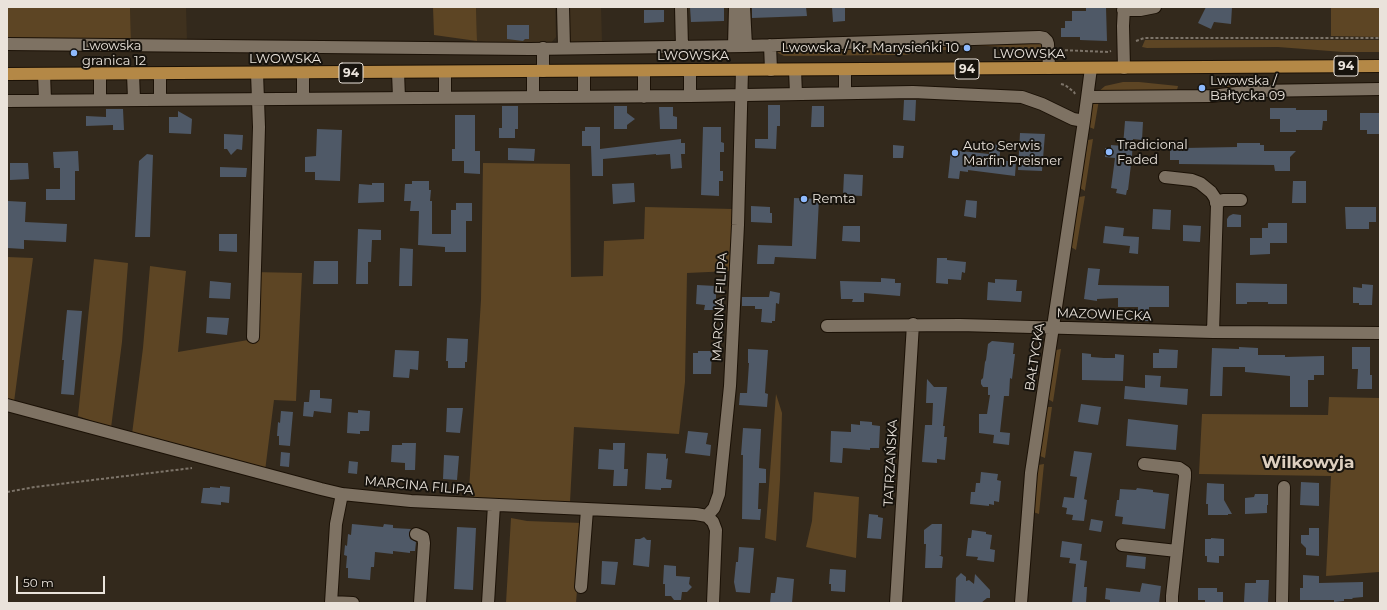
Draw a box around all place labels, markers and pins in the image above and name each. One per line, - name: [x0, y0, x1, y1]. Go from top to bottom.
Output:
- place label: Lwowska granica 12: [82, 38, 146, 69]
- place label: Lwowska / Kr. Marysieńki 10: [781, 40, 959, 56]
- marker: Lwowska / Kr. Marysieńki 10: [962, 43, 972, 53]
- marker: Lwowska granica 12: [69, 48, 79, 58]
- place label: Lwowska / Bałtycka 09: [1210, 73, 1285, 104]
- marker: Lwowska / Bałtycka 09: [1197, 83, 1207, 93]
- place label: Tradicional Faded: [1117, 137, 1188, 168]
- place label: Auto Serwis Marfin Preisner: [963, 138, 1062, 169]
- marker: Tradicional Faded: [1104, 147, 1114, 157]
- marker: Auto Serwis Marfin Preisner: [950, 148, 960, 158]
- place label: Remta: [812, 191, 856, 207]
- marker: Remta: [799, 194, 809, 204]

